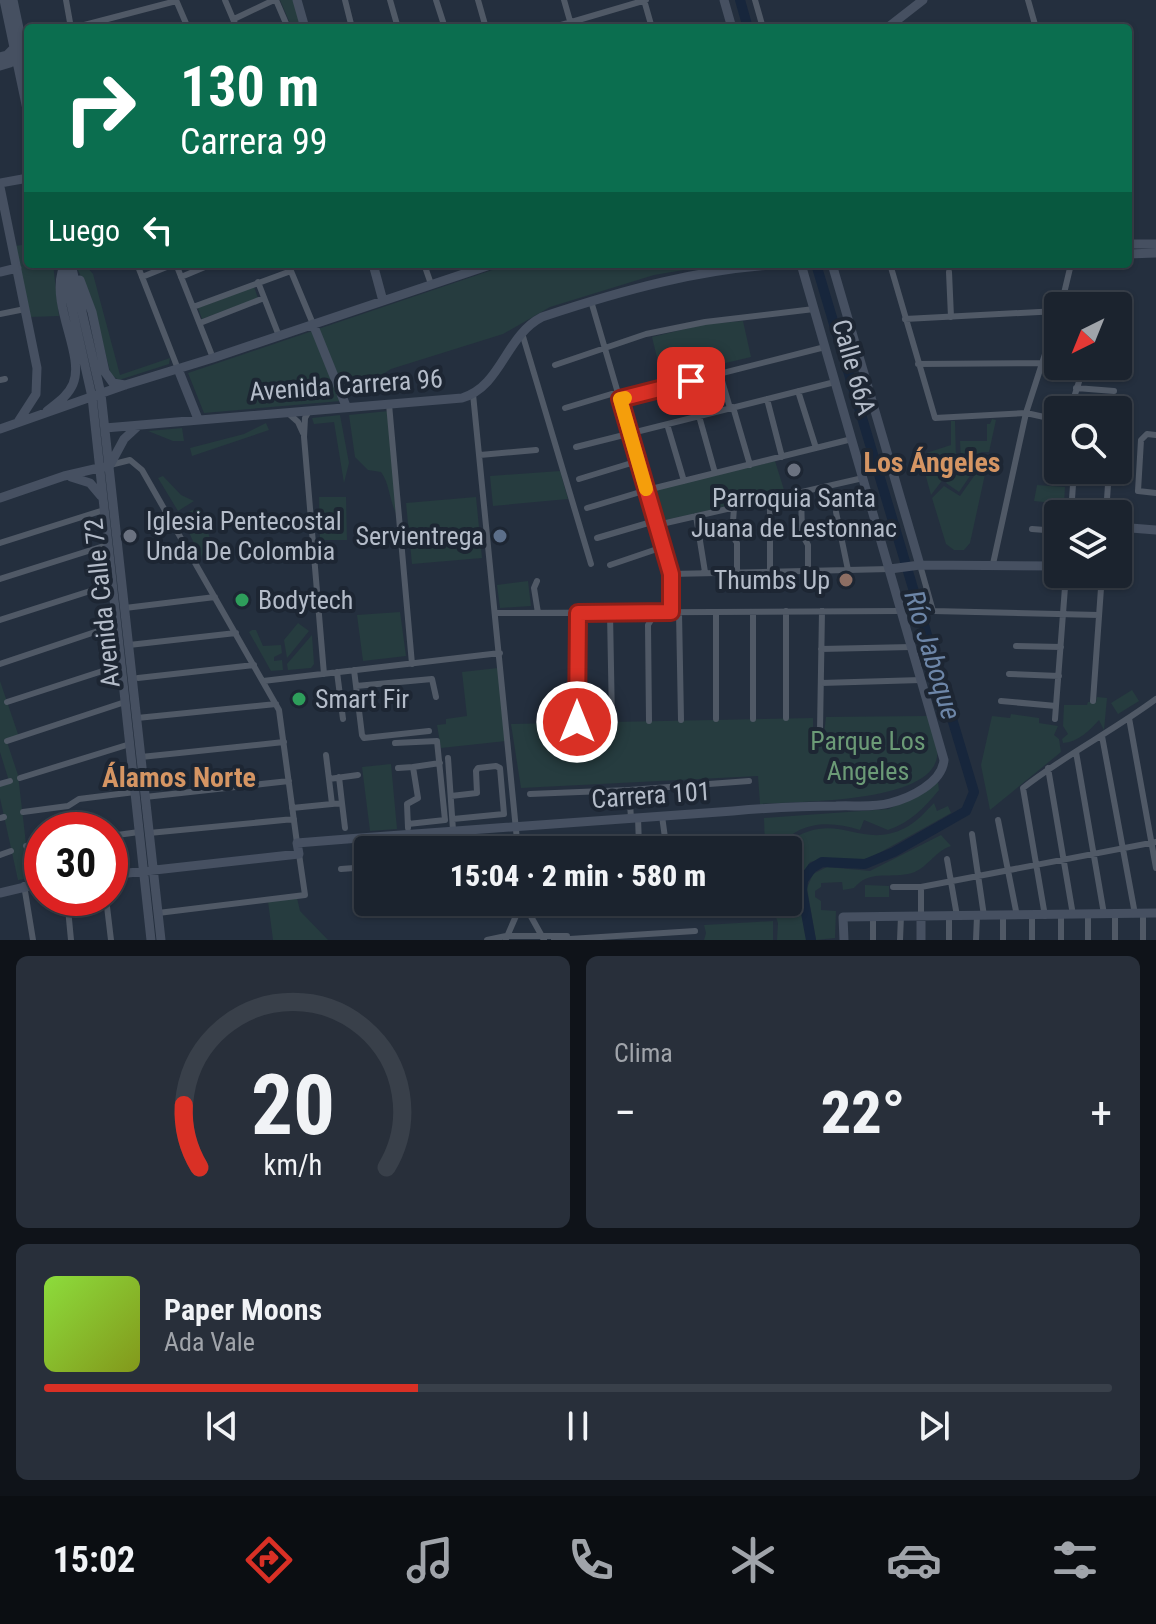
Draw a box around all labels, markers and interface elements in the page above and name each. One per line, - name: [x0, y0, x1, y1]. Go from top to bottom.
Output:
- text: 130 m: [180, 54, 319, 120]
- icon: right: [48, 56, 152, 160]
- text: Carrera 99: [180, 121, 327, 163]
- icon: left: [136, 208, 180, 252]
- text: Luego: [48, 213, 120, 248]
- north arrow: [1044, 292, 1132, 380]
- map controls: [1044, 292, 1132, 588]
- street label: Calle 66A: [826, 316, 882, 418]
- pin: [657, 347, 725, 415]
- icon: arrive: [669, 359, 713, 403]
- street label: Avenida Carrera 96: [248, 363, 444, 407]
- button: search: [1044, 396, 1132, 484]
- district label: Los Ángeles: [863, 446, 1001, 479]
- marker: Parroquia Santa Juana de Lestonnac: [785, 461, 803, 479]
- place label: Parroquia Santa Juana de Lestonnac: [691, 483, 897, 543]
- button: layers: [1044, 500, 1132, 588]
- place label: Iglesia Pentecostal Unda De Colombia: [146, 506, 342, 566]
- street label: Avenida Calle 72: [78, 517, 126, 689]
- place label: Servientrega: [355, 521, 484, 551]
- marker: Iglesia Pentecostal Unda De Colombia: [121, 527, 139, 545]
- marker: Servientrega: [491, 527, 509, 545]
- place label: Thumbs Up: [714, 565, 830, 595]
- marker: Thumbs Up: [837, 571, 855, 589]
- place label: Bodytech: [258, 585, 353, 615]
- water label: Río Jaboque: [897, 587, 968, 724]
- marker: Bodytech: [233, 591, 251, 609]
- position arrow: [535, 680, 619, 764]
- place label: Smart Fir: [315, 684, 409, 714]
- marker: Smart Fir: [290, 690, 308, 708]
- park label: Parque Los Angeles: [810, 726, 926, 786]
- district label: Álamos Norte: [102, 761, 256, 794]
- street label: Carrera 101: [590, 776, 712, 814]
- speed limit sign: 30: [24, 812, 128, 916]
- text: 15:04 · 2 min · 580 m: [450, 858, 706, 893]
- text: Clima: [614, 1038, 673, 1068]
- text: 20: [251, 1057, 335, 1154]
- text: 22°: [821, 1077, 905, 1148]
- text: −: [614, 1087, 636, 1139]
- text: +: [1090, 1087, 1112, 1139]
- text: km/h: [264, 1148, 322, 1182]
- text: Paper Moons: [164, 1292, 322, 1327]
- text: Ada Vale: [164, 1327, 255, 1357]
- icon: previous: [200, 1404, 244, 1448]
- icon: pause: [556, 1404, 600, 1448]
- icon: next: [912, 1404, 956, 1448]
- icon: directions: [241, 1532, 297, 1588]
- icon: music: [402, 1532, 458, 1588]
- icon: phone: [563, 1532, 619, 1588]
- icon: climate: [725, 1532, 781, 1588]
- icon: car: [886, 1532, 942, 1588]
- icon: filters: [1047, 1532, 1103, 1588]
- text: 15:02: [53, 1539, 135, 1581]

